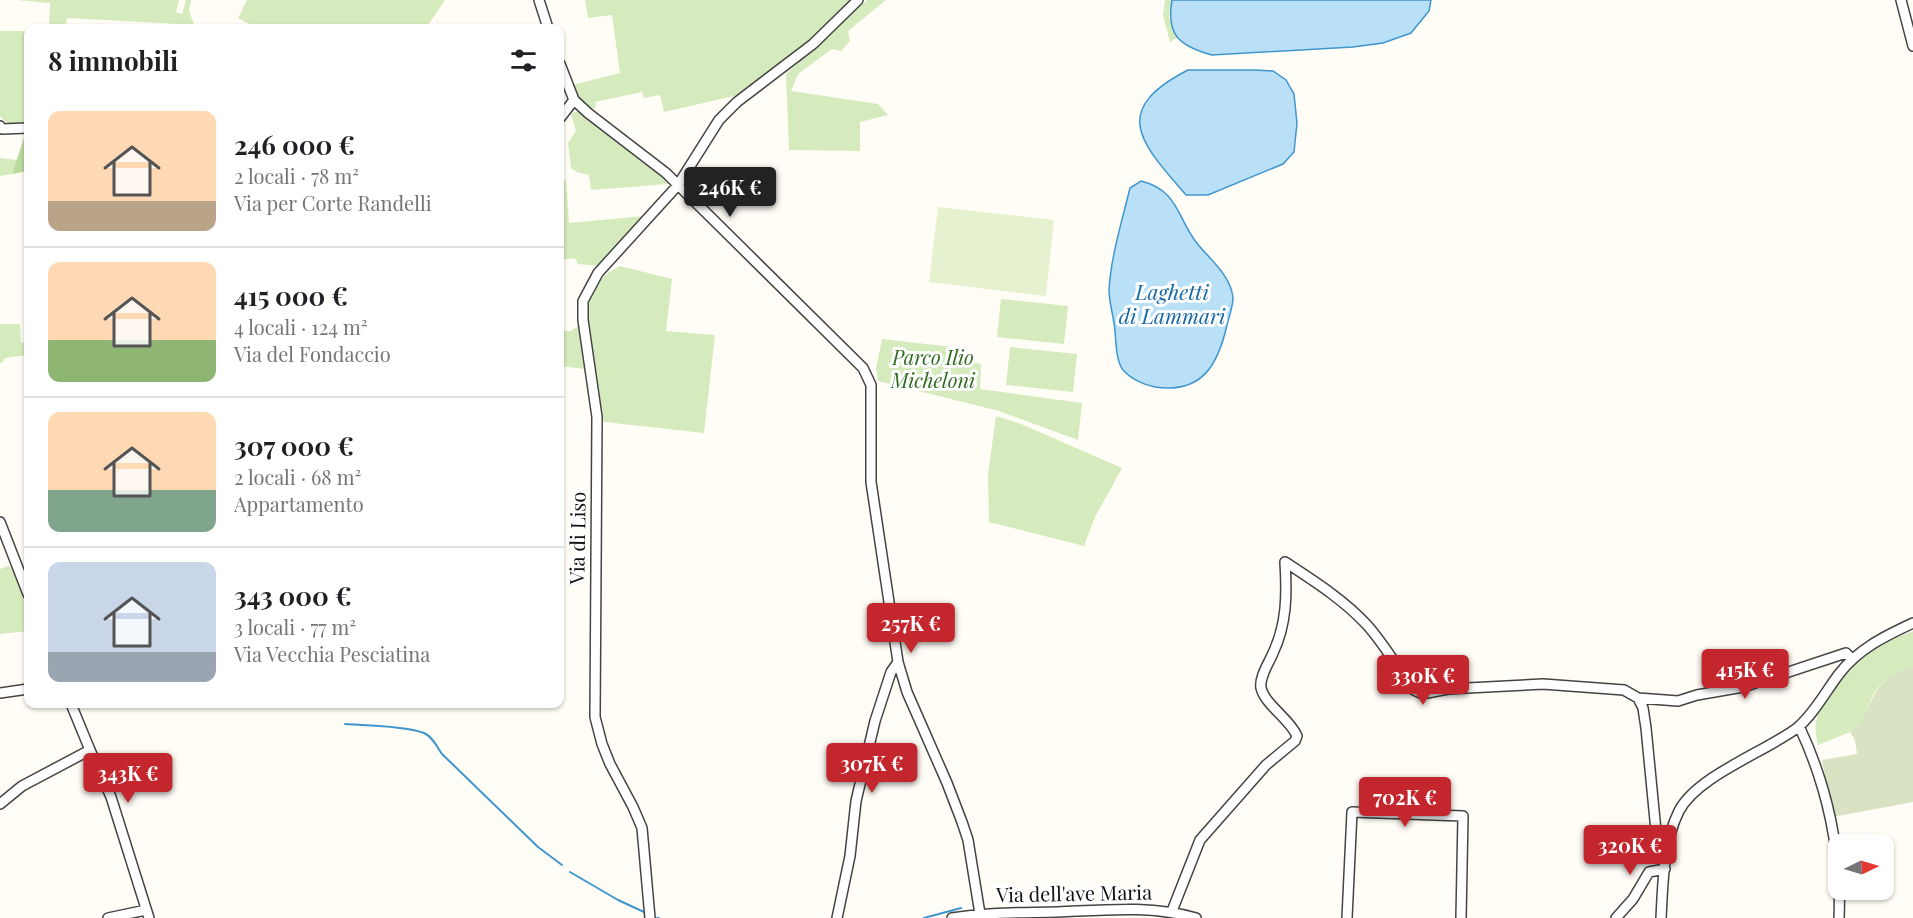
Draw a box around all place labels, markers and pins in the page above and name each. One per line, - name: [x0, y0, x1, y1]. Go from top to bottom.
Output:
- pin: 246K €: [681, 167, 779, 218]
- pin: 257K €: [862, 603, 960, 654]
- pin: 415K €: [1696, 649, 1794, 700]
- pin: 330K €: [1374, 655, 1472, 706]
- pin: 307K €: [823, 743, 921, 794]
- pin: 343K €: [79, 753, 177, 804]
- pin: 702K €: [1356, 777, 1454, 828]
- pin: 320K €: [1581, 825, 1679, 876]

